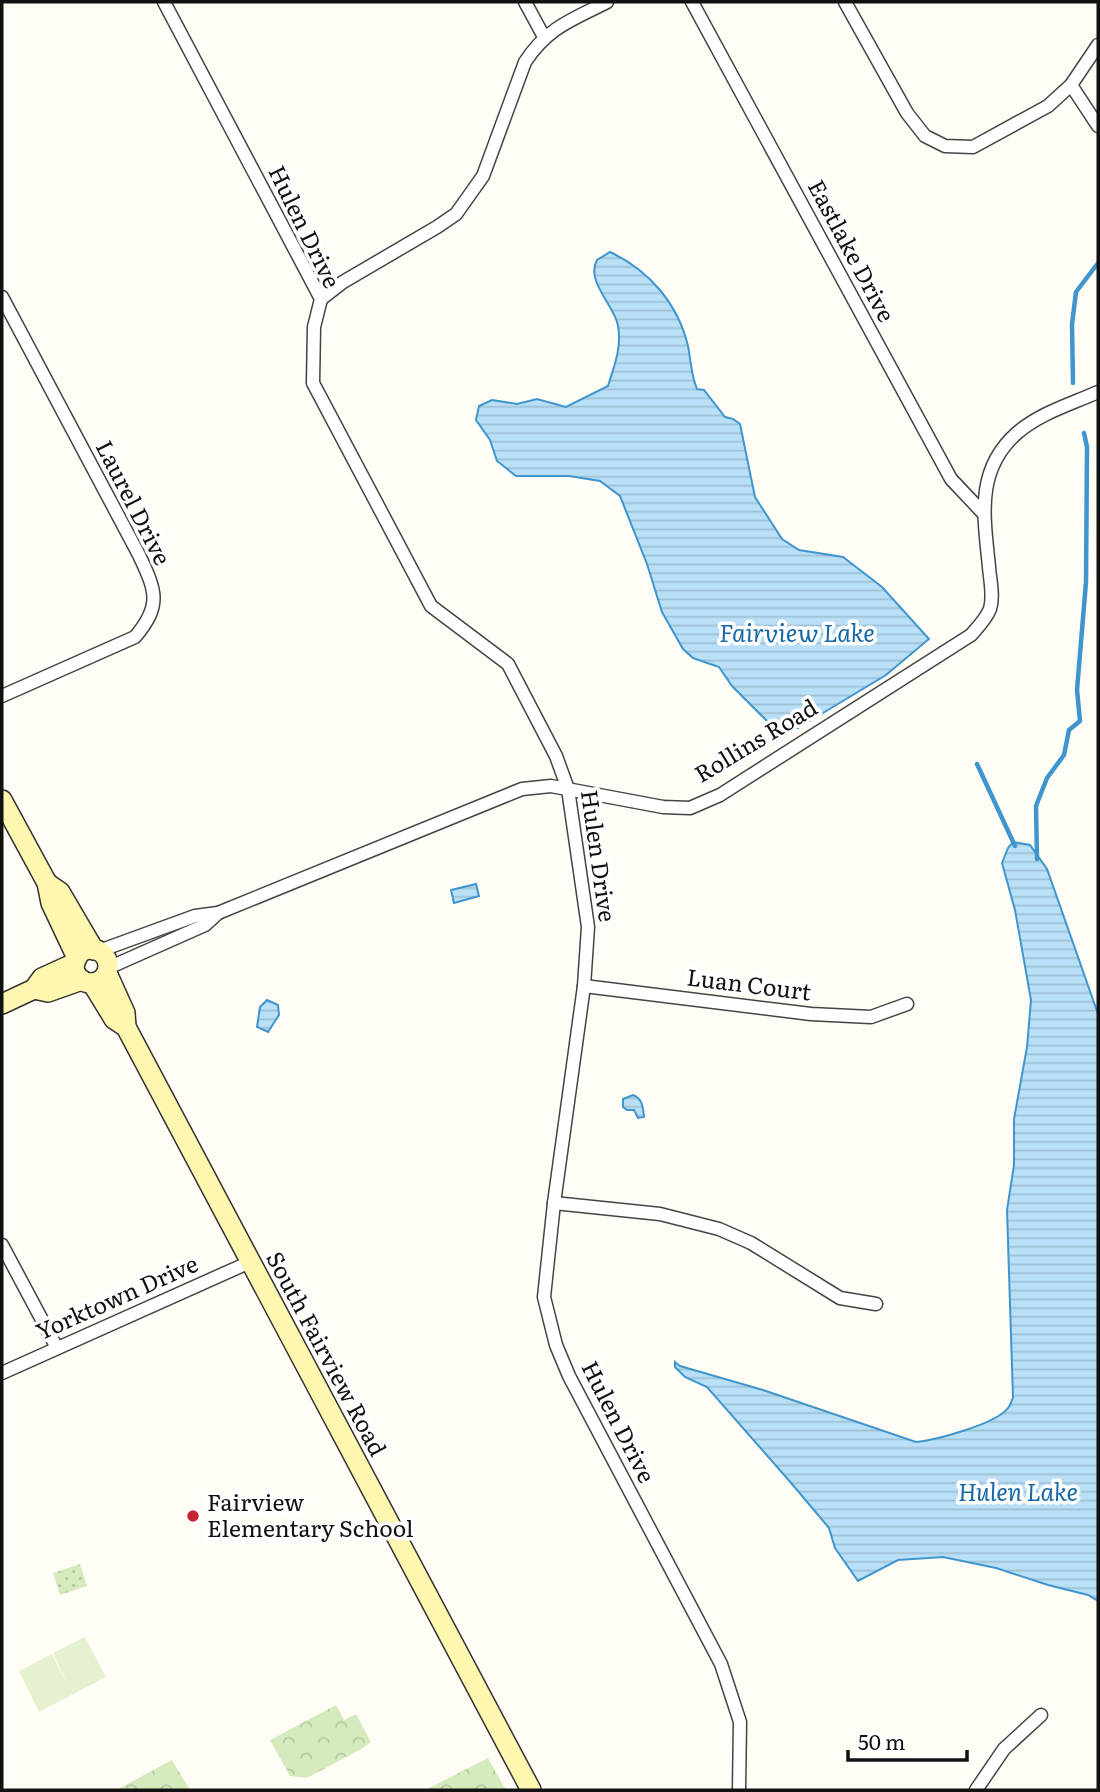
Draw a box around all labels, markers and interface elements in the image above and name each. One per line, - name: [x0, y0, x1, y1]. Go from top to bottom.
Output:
- street label: Hulen Drive: [261, 159, 350, 293]
- street label: Eastlake Drive: [801, 173, 905, 327]
- street label: Laurel Drive: [89, 434, 181, 570]
- water label: Fairview Lake: [719, 614, 875, 649]
- street label: Rollins Road: [687, 689, 823, 789]
- street label: Hulen Drive: [574, 788, 626, 924]
- street label: Luan Court: [685, 959, 814, 1008]
- street label: Yorktown Drive: [30, 1245, 203, 1347]
- street label: South Fairview Road: [259, 1245, 396, 1461]
- street label: Hulen Drive: [574, 1354, 665, 1488]
- water label: Hulen Lake: [958, 1473, 1078, 1508]
- place label: Fairview Elementary School: [207, 1484, 414, 1544]
- marker: Fairview Elementary School: [185, 1508, 201, 1524]
- scale bar: [848, 1718, 967, 1762]
- text: 50 m: [858, 1725, 905, 1756]

